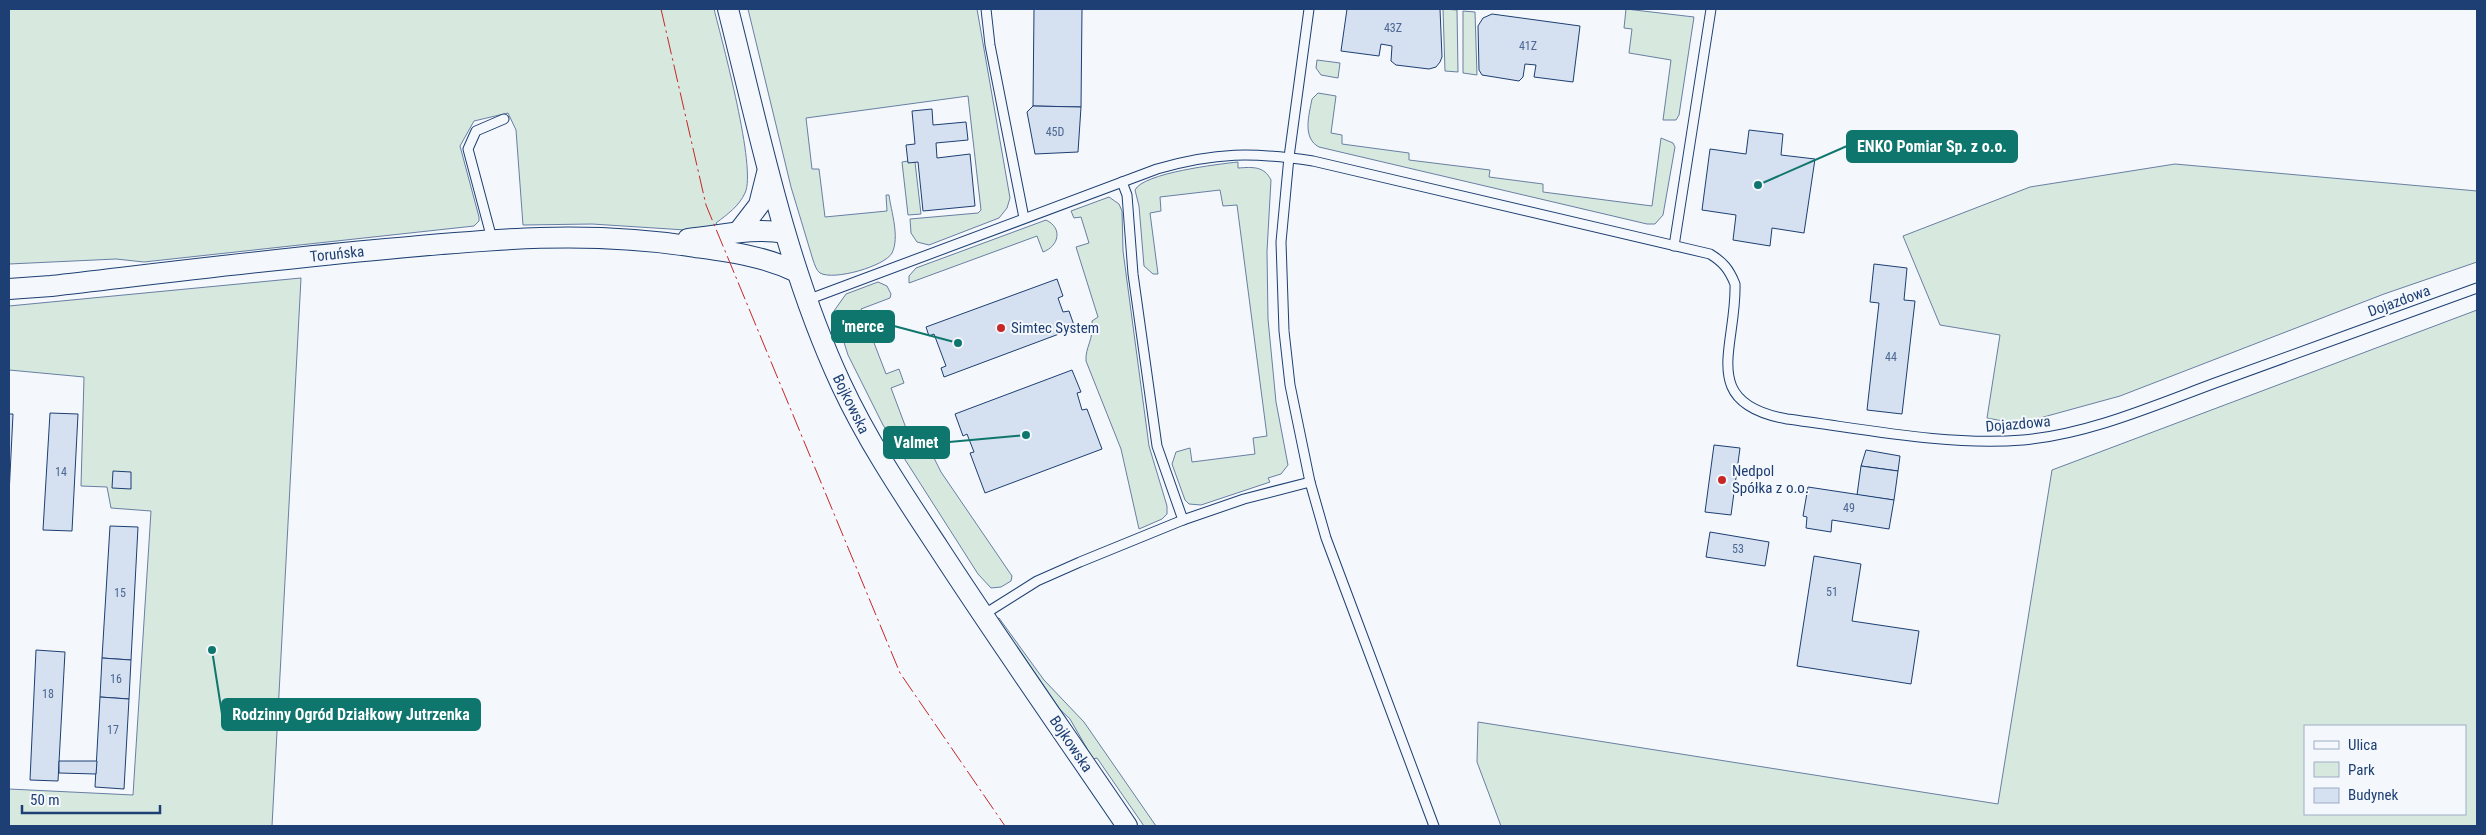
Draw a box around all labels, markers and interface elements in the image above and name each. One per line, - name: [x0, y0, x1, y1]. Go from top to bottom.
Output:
- house number: 43Z: [1384, 21, 1402, 35]
- house number: 41Z: [1519, 39, 1537, 53]
- house number: 45D: [1046, 125, 1064, 139]
- callout: ENKO Pomiar Sp. z o.o.: [1847, 131, 2017, 162]
- text: ENKO Pomiar Sp. z o.o.: [1857, 137, 2007, 156]
- street label: Toruńska: [309, 242, 365, 266]
- street label: Dojazdowa: [2365, 281, 2433, 321]
- callout: 'merce: [832, 311, 894, 342]
- text: 'merce: [842, 317, 884, 336]
- place label: Simtec System: [1011, 319, 1099, 337]
- marker: Simtec System: [995, 322, 1007, 334]
- house number: 44: [1885, 350, 1897, 364]
- street label: Bojkowska: [829, 371, 873, 437]
- street label: Dojazdowa: [1985, 412, 2051, 436]
- callout: Valmet: [884, 427, 949, 458]
- text: Valmet: [894, 433, 939, 452]
- place label: Nedpol Spółka z o.o.: [1732, 462, 1809, 497]
- house number: 14: [55, 465, 67, 479]
- marker: Nedpol Spółka z o.o.: [1716, 474, 1728, 486]
- house number: 49: [1843, 501, 1855, 515]
- house number: 53: [1732, 542, 1744, 556]
- house number: 51: [1826, 585, 1838, 599]
- house number: 15: [114, 586, 126, 600]
- house number: 16: [110, 672, 122, 686]
- house number: 18: [42, 687, 54, 701]
- callout: Rodzinny Ogród Działkowy Jutrzenka: [222, 699, 480, 730]
- text: Rodzinny Ogród Działkowy Jutrzenka: [232, 705, 470, 724]
- street label: Bojkowska: [1046, 712, 1096, 776]
- house number: 17: [107, 723, 119, 737]
- legend: [2304, 725, 2466, 815]
- text: Ulica: [2348, 736, 2377, 754]
- text: Park: [2348, 761, 2375, 779]
- scale bar: [22, 782, 160, 814]
- text: Budynek: [2348, 786, 2398, 804]
- text: 50 m: [30, 791, 60, 809]

